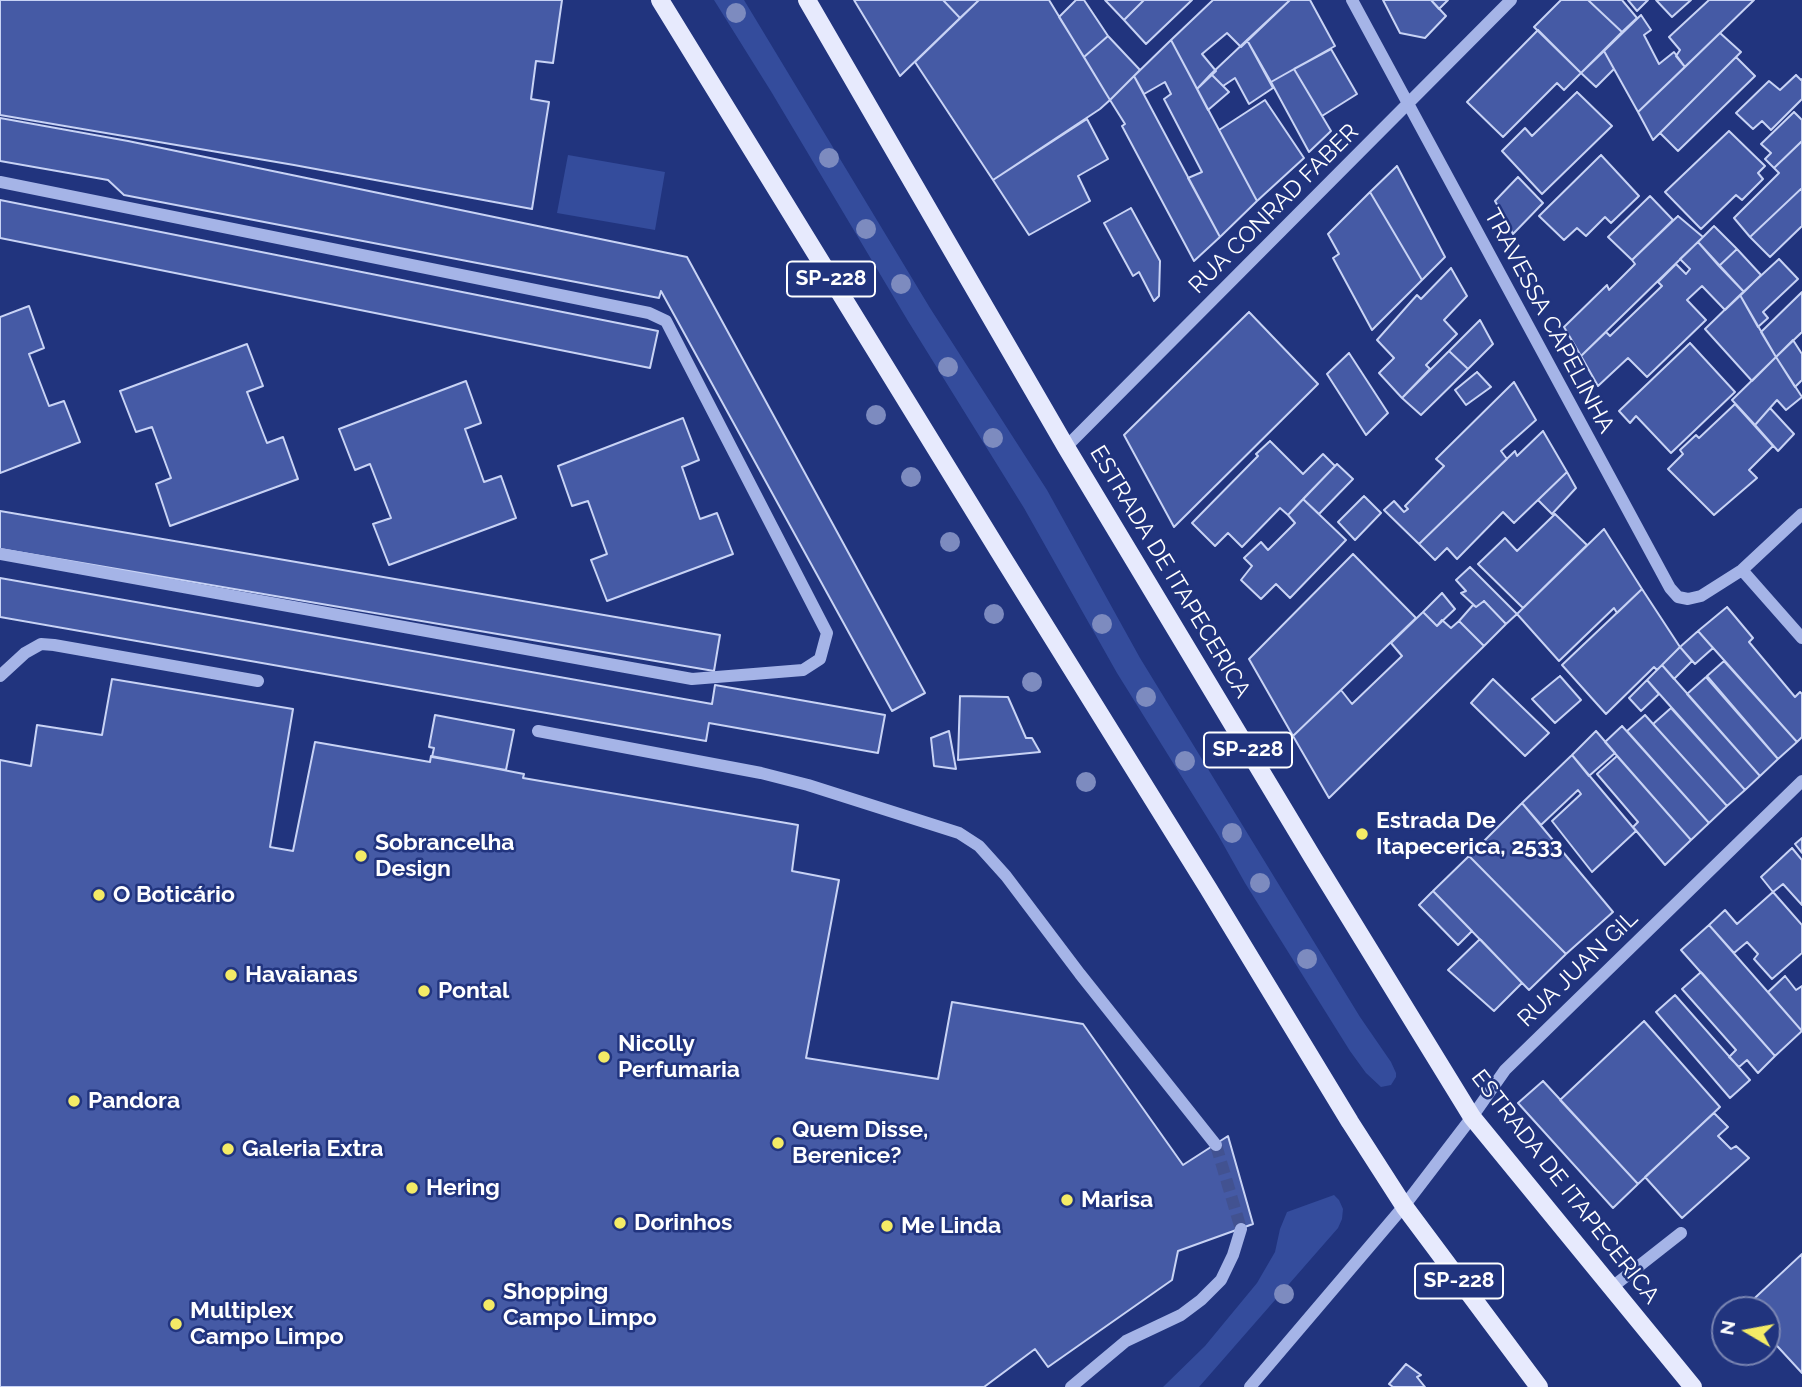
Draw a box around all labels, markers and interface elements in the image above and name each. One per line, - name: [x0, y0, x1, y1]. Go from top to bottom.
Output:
- street label: RUA CONRAD FABER: [1183, 118, 1365, 300]
- street label: TRAVESSA CAPELINHA: [1478, 204, 1620, 438]
- road number: SP-228: [787, 262, 875, 296]
- street label: ESTRADA DE ITAPECERICA: [1084, 441, 1256, 703]
- road number: SP-228: [1204, 732, 1292, 768]
- place label: Estrada De Itapecerica, 2533: [1376, 807, 1563, 861]
- marker: Estrada De Itapecerica, 2533: [1354, 826, 1370, 842]
- place label: Sobrancelha Design: [375, 829, 515, 883]
- marker: Sobrancelha Design: [353, 848, 369, 864]
- place label: O Boticário: [113, 881, 235, 909]
- marker: O Boticário: [91, 887, 107, 903]
- street label: RUA JUAN GIL: [1512, 905, 1644, 1033]
- place label: Havaianas: [245, 961, 358, 989]
- marker: Havaianas: [223, 967, 239, 983]
- place label: Pontal: [438, 977, 509, 1005]
- marker: Pontal: [416, 983, 432, 999]
- place label: Nicolly Perfumaria: [618, 1030, 740, 1084]
- marker: Nicolly Perfumaria: [596, 1049, 612, 1065]
- street label: ESTRADA DE ITAPECERICA: [1465, 1065, 1665, 1309]
- place label: Pandora: [88, 1087, 180, 1115]
- marker: Pandora: [66, 1093, 82, 1109]
- place label: Quem Disse, Berenice?: [792, 1116, 928, 1170]
- place label: Galeria Extra: [242, 1135, 383, 1163]
- marker: Quem Disse, Berenice?: [770, 1135, 786, 1151]
- marker: Galeria Extra: [220, 1141, 236, 1157]
- place label: Hering: [426, 1174, 500, 1202]
- marker: Hering: [404, 1180, 420, 1196]
- place label: Marisa: [1081, 1186, 1153, 1214]
- marker: Marisa: [1059, 1192, 1075, 1208]
- place label: Dorinhos: [634, 1209, 732, 1237]
- place label: Me Linda: [901, 1212, 1001, 1240]
- marker: Dorinhos: [612, 1215, 628, 1231]
- marker: Me Linda: [879, 1218, 895, 1234]
- road number: SP-228: [1415, 1264, 1503, 1298]
- place label: Shopping Campo Limpo: [503, 1278, 657, 1332]
- north arrow: [1711, 1296, 1781, 1366]
- place label: Multiplex Campo Limpo: [190, 1297, 344, 1351]
- marker: Shopping Campo Limpo: [481, 1297, 497, 1313]
- marker: Multiplex Campo Limpo: [168, 1316, 184, 1332]
- text: N: [1715, 1319, 1739, 1337]

